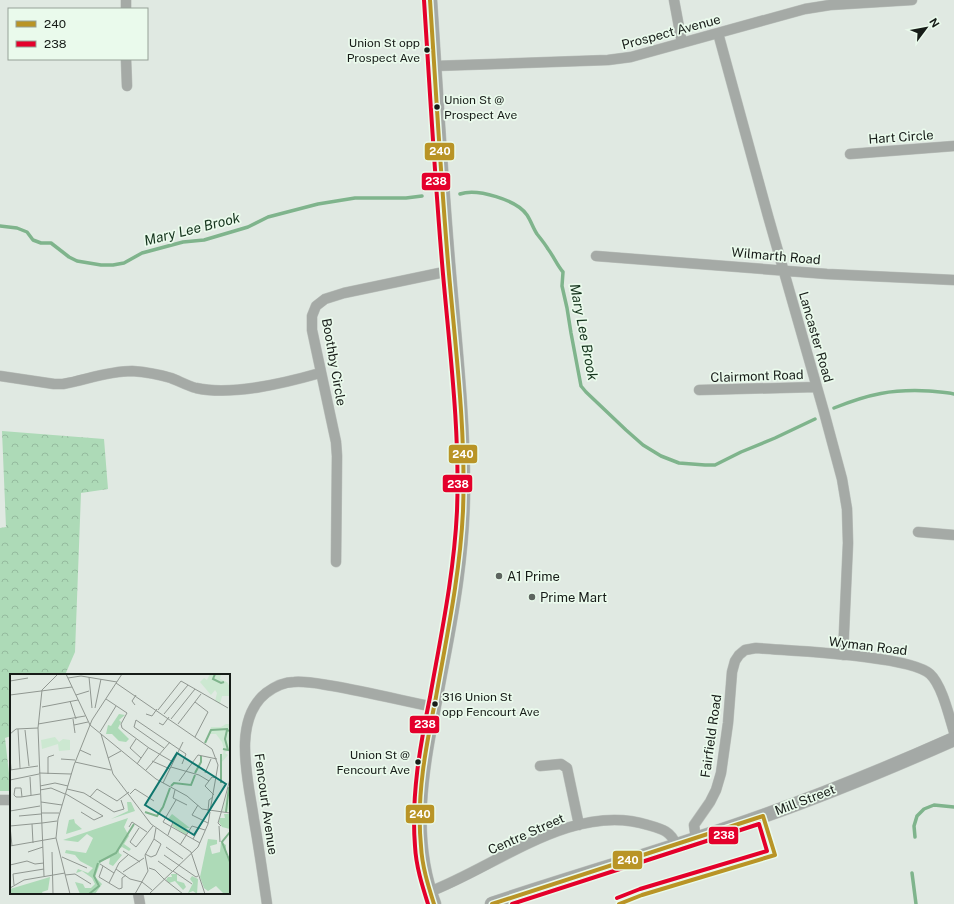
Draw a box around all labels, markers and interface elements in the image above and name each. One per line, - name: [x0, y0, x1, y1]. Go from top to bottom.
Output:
- legend: [8, 8, 148, 60]
- north arrow: [906, 8, 946, 48]
- street label: Prospect Avenue: [620, 12, 722, 52]
- text: N: [927, 16, 942, 30]
- text: 240: [44, 17, 66, 31]
- place label: Union St opp Prospect Ave: [347, 36, 420, 65]
- text: 238: [44, 37, 67, 51]
- marker: Union St opp Prospect Ave: [422, 45, 432, 55]
- place label: Union St @ Prospect Ave: [444, 93, 518, 122]
- marker: Union St @ Prospect Ave: [432, 102, 442, 112]
- street label: Hart Circle: [868, 127, 934, 147]
- line badge: 240: [424, 142, 455, 161]
- text: 240: [429, 145, 451, 157]
- line badge: 238: [421, 172, 451, 191]
- text: 238: [425, 175, 447, 187]
- water label: Mary Lee Brook: [142, 209, 242, 249]
- street label: Wilmarth Road: [731, 245, 821, 267]
- water label: Mary Lee Brook: [567, 282, 601, 382]
- street label: Lancaster Road: [796, 290, 836, 384]
- street label: Boothby Circle: [319, 317, 349, 407]
- street label: Clairmont Road: [710, 367, 804, 385]
- line badge: 240: [448, 444, 478, 464]
- text: 240: [452, 448, 474, 460]
- line badge: 238: [442, 474, 473, 493]
- text: 238: [447, 478, 469, 490]
- place label: A1 Prime: [507, 569, 560, 584]
- marker: A1 Prime: [494, 571, 504, 581]
- place label: Prime Mart: [540, 590, 607, 605]
- marker: Prime Mart: [527, 592, 537, 602]
- street label: Wyman Road: [828, 634, 908, 658]
- inset map: [10, 674, 230, 894]
- place label: 316 Union St opp Fencourt Ave: [442, 690, 540, 719]
- street label: Fairfield Road: [698, 693, 724, 779]
- marker: 316 Union St opp Fencourt Ave: [430, 699, 440, 709]
- line badge: 238: [409, 715, 440, 734]
- text: 238: [414, 718, 436, 730]
- place label: Union St @ Fencourt Ave: [336, 748, 410, 777]
- street label: Fencourt Avenue: [251, 752, 281, 856]
- marker: Union St @ Fencourt Ave: [413, 757, 423, 767]
- street label: Mill Street: [773, 782, 837, 818]
- line badge: 240: [405, 804, 435, 824]
- text: 240: [409, 808, 431, 820]
- street label: Centre Street: [486, 810, 566, 858]
- line badge: 238: [708, 826, 739, 845]
- text: 238: [713, 829, 735, 841]
- line badge: 240: [612, 850, 643, 870]
- text: 240: [617, 854, 639, 866]

